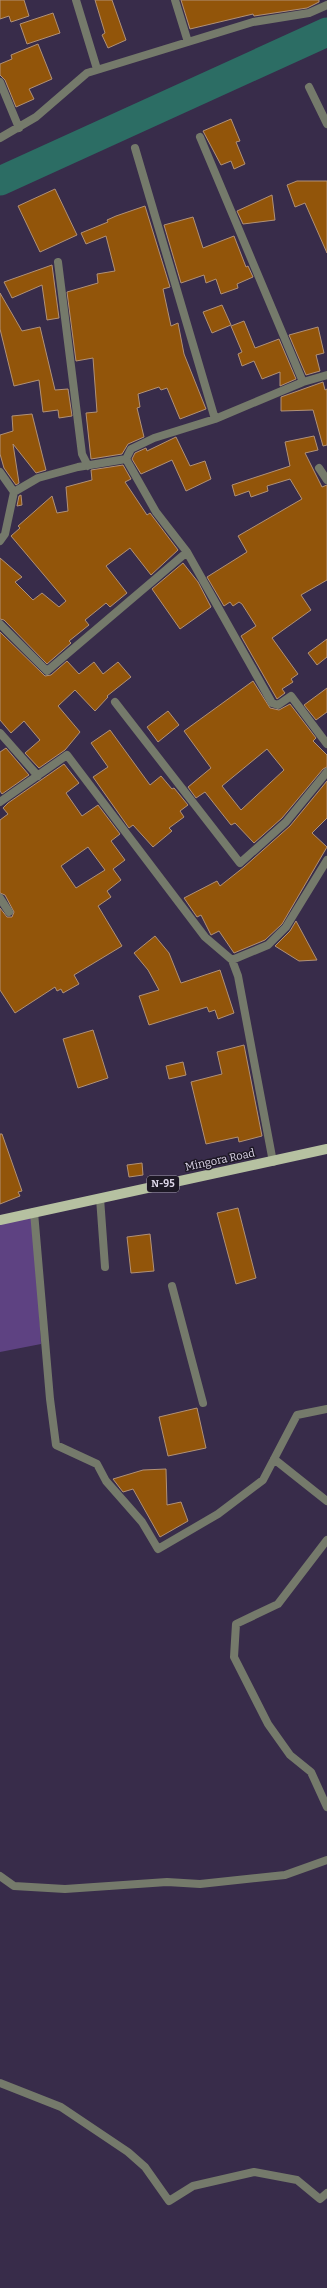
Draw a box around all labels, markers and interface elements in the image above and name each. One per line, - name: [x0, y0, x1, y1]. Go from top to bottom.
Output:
- street label: Mingora Road: [184, 1146, 257, 1174]
- road number: N-95: [147, 1176, 179, 1192]

